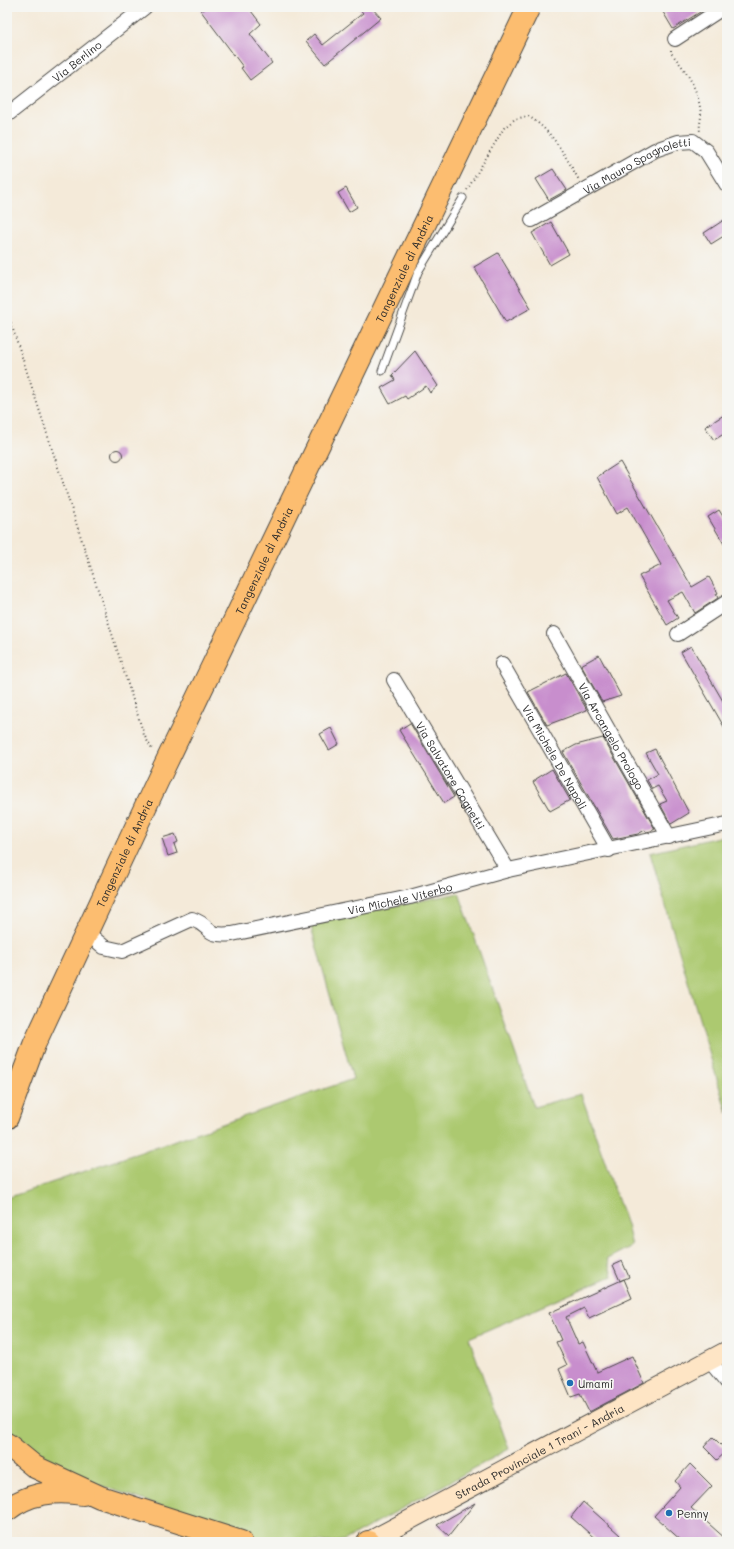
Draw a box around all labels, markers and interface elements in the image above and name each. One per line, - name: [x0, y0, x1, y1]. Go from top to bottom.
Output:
- street label: Via Berlino: [49, 36, 104, 85]
- street label: Via Mauro Spagnoletti: [580, 134, 691, 197]
- street label: Tangenziale di Andria: [371, 212, 436, 325]
- street label: Tangenziale di Andria: [231, 504, 296, 617]
- street label: Via Arcangelo Prologo: [575, 680, 648, 792]
- street label: Via Michele De Napoli: [519, 702, 591, 812]
- street label: Via Salvatore Cognetti: [413, 718, 489, 832]
- street label: Tangenziale di Andria: [92, 796, 156, 910]
- street label: Via Michele Viterbo: [346, 878, 454, 917]
- place label: Umami: [578, 1376, 613, 1391]
- marker: Umami: [565, 1378, 575, 1388]
- street label: Strada Provinciale 1 Trani - Andria: [452, 1400, 627, 1502]
- place label: Penny: [677, 1506, 709, 1521]
- marker: Penny: [664, 1508, 674, 1518]

